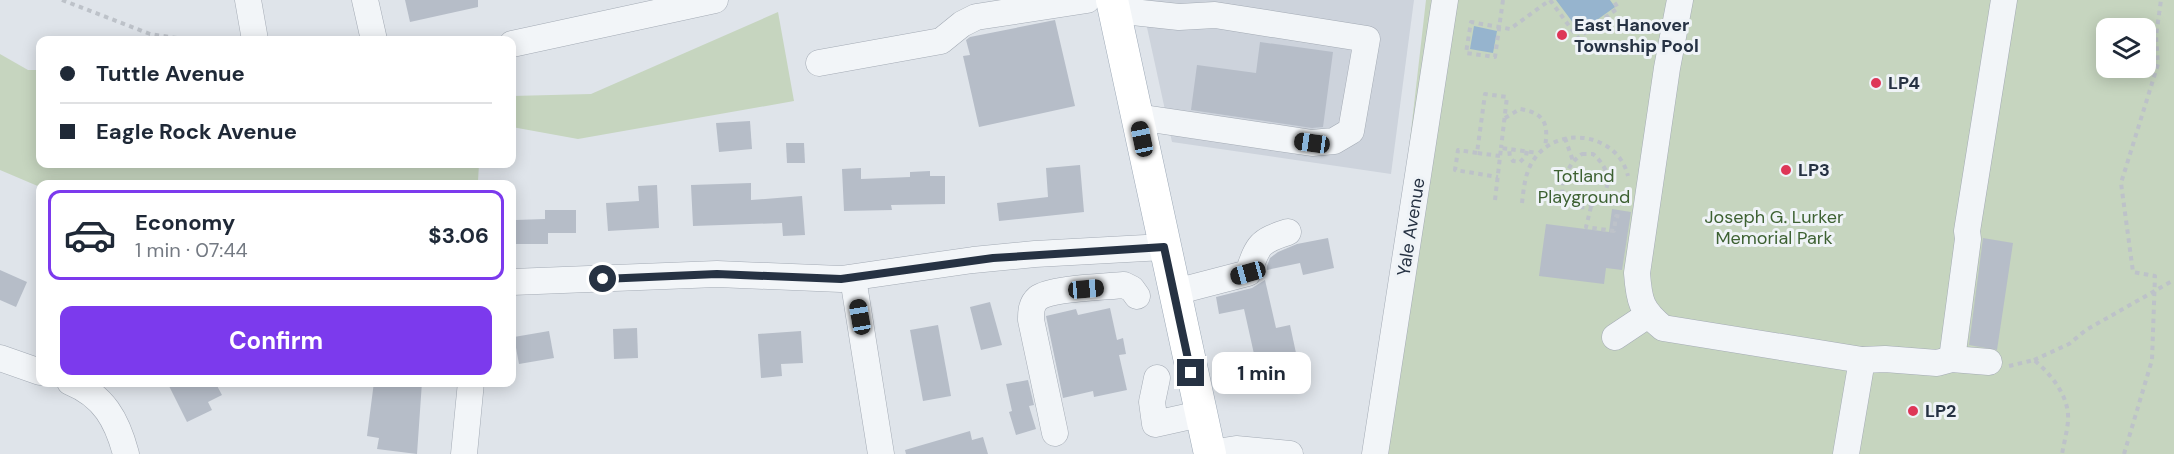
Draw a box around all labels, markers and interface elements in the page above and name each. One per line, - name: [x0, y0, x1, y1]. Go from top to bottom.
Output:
- place label: East Hanover Township Pool: [1574, 13, 1699, 58]
- map controls: [2096, 18, 2156, 78]
- button: layers: [2096, 18, 2156, 78]
- marker: East Hanover Township Pool: [1555, 28, 1569, 42]
- text: Tuttle Avenue: [96, 59, 245, 88]
- place label: LP4: [1888, 71, 1920, 95]
- marker: LP4: [1869, 76, 1883, 90]
- text: Eagle Rock Avenue: [96, 117, 297, 146]
- car: [1129, 120, 1155, 158]
- car: [1293, 132, 1331, 154]
- place label: LP3: [1798, 158, 1830, 182]
- marker: LP3: [1779, 163, 1793, 177]
- park label: Totland Playground: [1538, 164, 1630, 209]
- street label: Yale Avenue: [1391, 176, 1431, 278]
- park label: Joseph G. Lurker Memorial Park: [1704, 205, 1844, 250]
- icon: car: [63, 208, 117, 262]
- text: Economy: [135, 208, 235, 237]
- text: $3.06: [428, 221, 489, 250]
- text: 1 min · 07:44: [135, 237, 248, 263]
- car: [1228, 259, 1268, 287]
- route start: [589, 265, 616, 292]
- car: [1067, 278, 1105, 300]
- car: [848, 298, 872, 336]
- button: Confirm: [60, 306, 492, 375]
- callout: 1 min: [1212, 352, 1311, 394]
- route end: [1177, 359, 1204, 386]
- text: 1 min: [1237, 360, 1286, 386]
- place label: LP2: [1925, 399, 1956, 423]
- marker: LP2: [1906, 404, 1920, 418]

